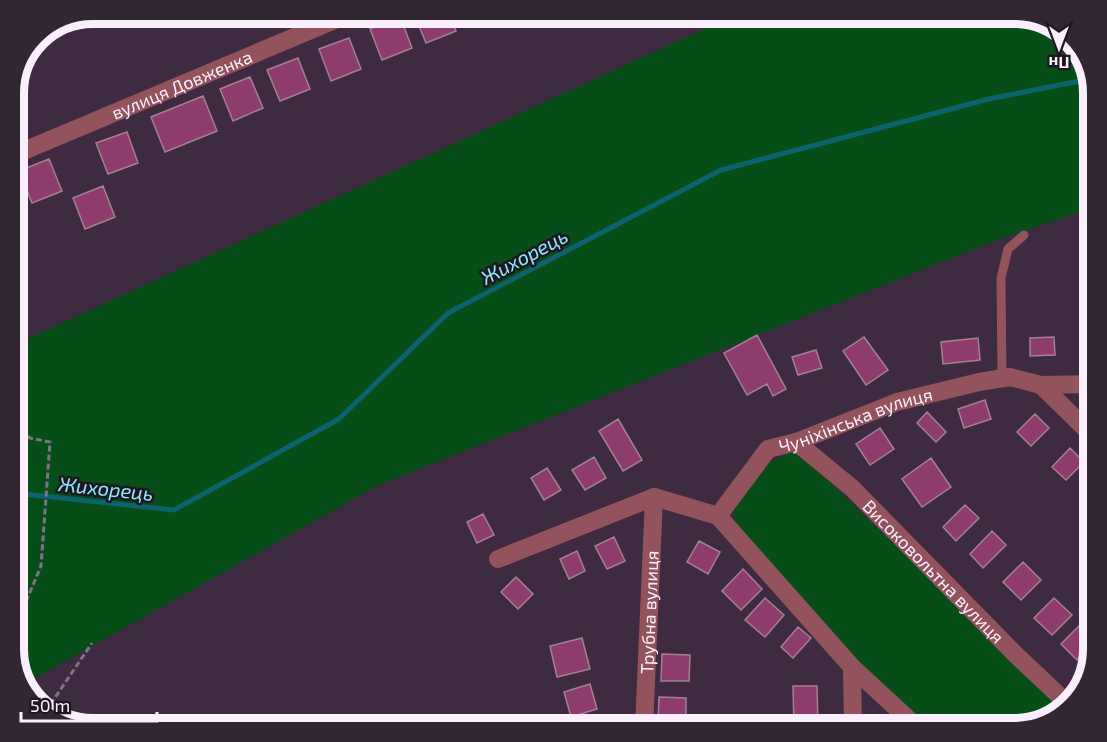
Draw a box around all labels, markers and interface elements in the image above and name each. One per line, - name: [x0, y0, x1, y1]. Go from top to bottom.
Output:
- north arrow: [1029, 18, 1089, 78]
- street label: вулиця Довженка: [108, 45, 255, 124]
- text: Пн: [1049, 54, 1069, 73]
- water label: Жихорець: [475, 223, 572, 289]
- street label: Чуніхінська вулиця: [776, 383, 935, 457]
- water label: Жихорець: [56, 471, 155, 505]
- street label: Високовольтна вулиця: [858, 495, 1009, 647]
- street label: Трубна вулиця: [635, 550, 663, 674]
- scale bar: [21, 685, 158, 723]
- text: 50 m: [30, 694, 70, 716]

